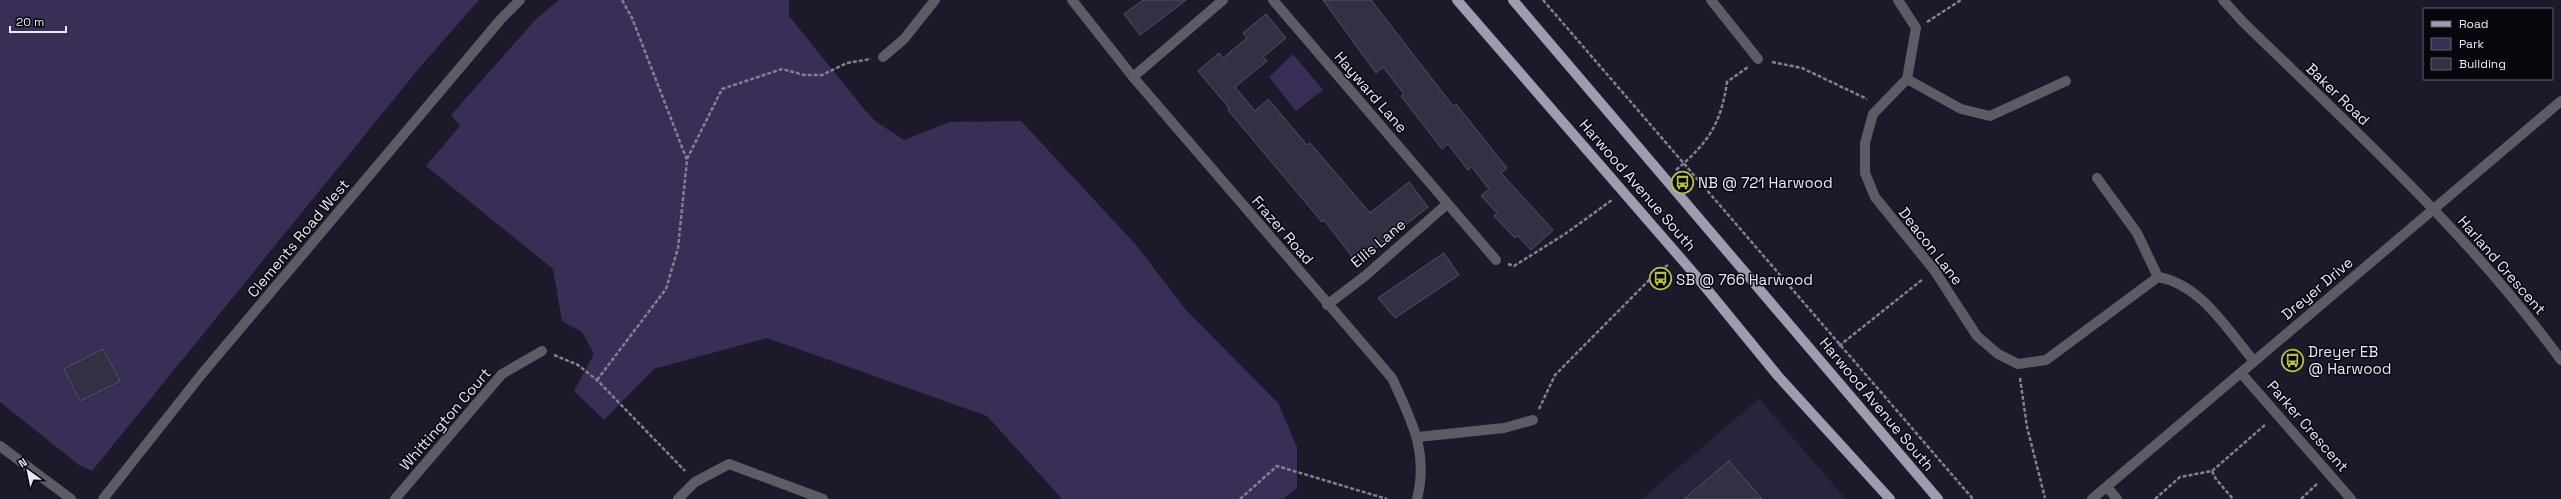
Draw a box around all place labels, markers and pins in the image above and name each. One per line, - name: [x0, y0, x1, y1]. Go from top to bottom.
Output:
- bus stop icon: NB @ 721 Harwood: [1670, 169, 1696, 195]
- place label: NB @ 721 Harwood: [1698, 173, 1833, 192]
- bus stop icon: SB @ 766 Harwood: [1648, 266, 1674, 292]
- place label: SB @ 766 Harwood: [1676, 270, 1813, 289]
- place label: Dreyer EB @ Harwood: [2308, 342, 2391, 378]
- bus stop icon: Dreyer EB @ Harwood: [2279, 347, 2305, 373]

